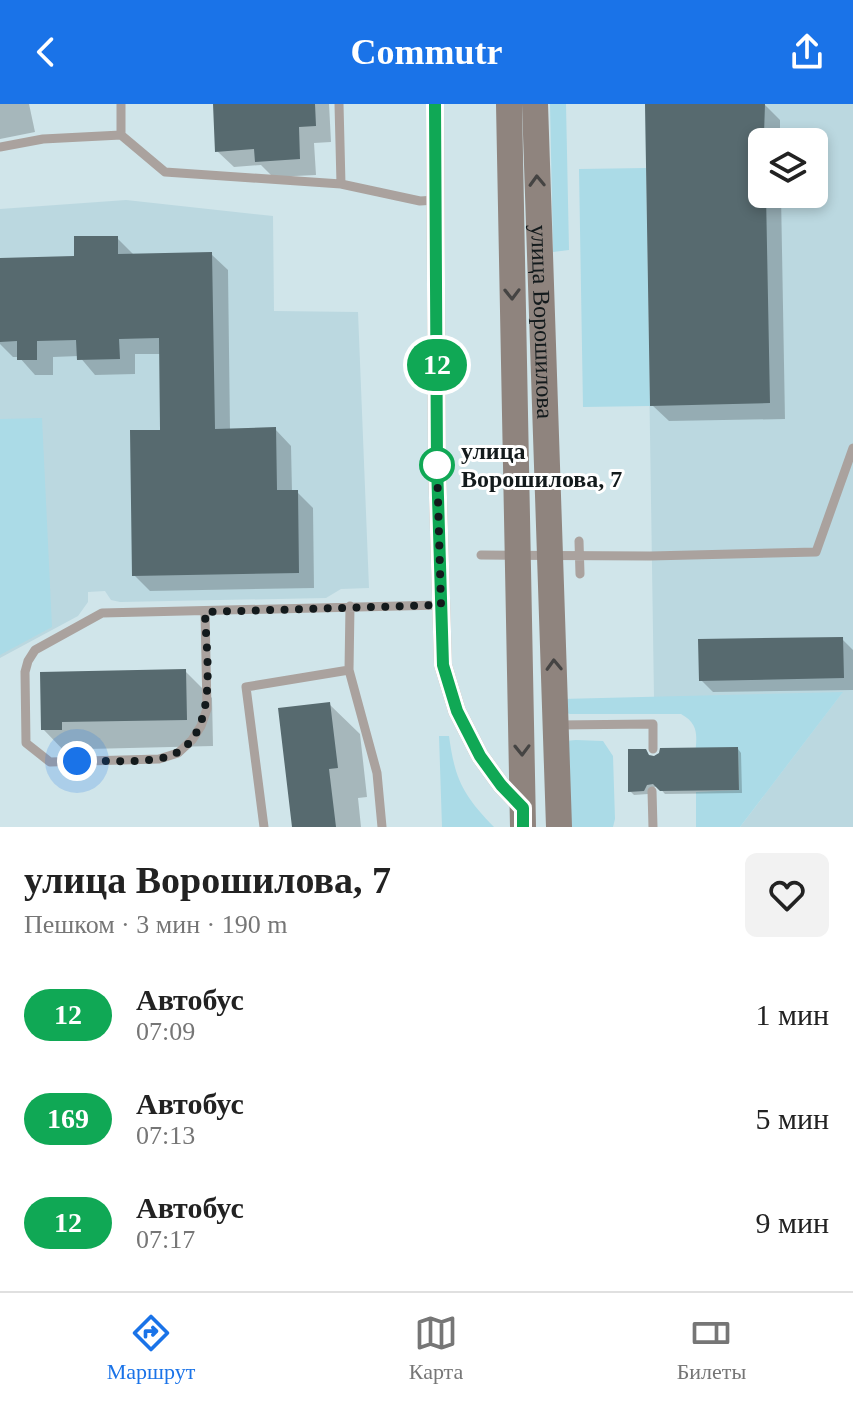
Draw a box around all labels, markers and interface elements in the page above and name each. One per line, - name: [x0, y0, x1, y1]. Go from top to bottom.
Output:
- icon: back: [24, 30, 68, 74]
- icon: share: [785, 30, 829, 74]
- text: Commutr: [351, 32, 502, 72]
- map controls: [748, 128, 828, 208]
- button: layers: [748, 128, 828, 208]
- one-way arrow: [529, 174, 546, 187]
- street label: улица Ворошилова: [526, 224, 558, 420]
- one-way arrow: [504, 288, 521, 301]
- line badge: 12: [401, 339, 473, 391]
- text: 12: [423, 349, 451, 380]
- place label: улица Ворошилова, 7: [461, 438, 622, 492]
- marker: улица Ворошилова, 7: [420, 448, 454, 482]
- one-way arrow: [545, 658, 562, 671]
- your location: [57, 741, 97, 781]
- one-way arrow: [513, 744, 530, 757]
- button: heart: [745, 853, 829, 937]
- text: улица Ворошилова, 7: [24, 859, 391, 901]
- text: Пешком · 3 мин · 190 m: [24, 910, 287, 939]
- text: Автобус: [136, 983, 244, 1016]
- text: 1 мин: [755, 998, 829, 1031]
- text: 12: [54, 999, 82, 1030]
- text: 07:09: [136, 1017, 195, 1046]
- text: Автобус: [136, 1087, 244, 1120]
- text: 5 мин: [755, 1102, 829, 1135]
- text: 169: [47, 1103, 89, 1134]
- text: 07:13: [136, 1121, 195, 1150]
- text: Автобус: [136, 1191, 244, 1224]
- text: 9 мин: [755, 1206, 829, 1239]
- text: 12: [54, 1207, 82, 1238]
- text: 07:17: [136, 1225, 195, 1254]
- tab: Маршрут: [107, 1311, 195, 1385]
- tab: Карта: [409, 1311, 463, 1385]
- tab: Билеты: [677, 1311, 746, 1385]

